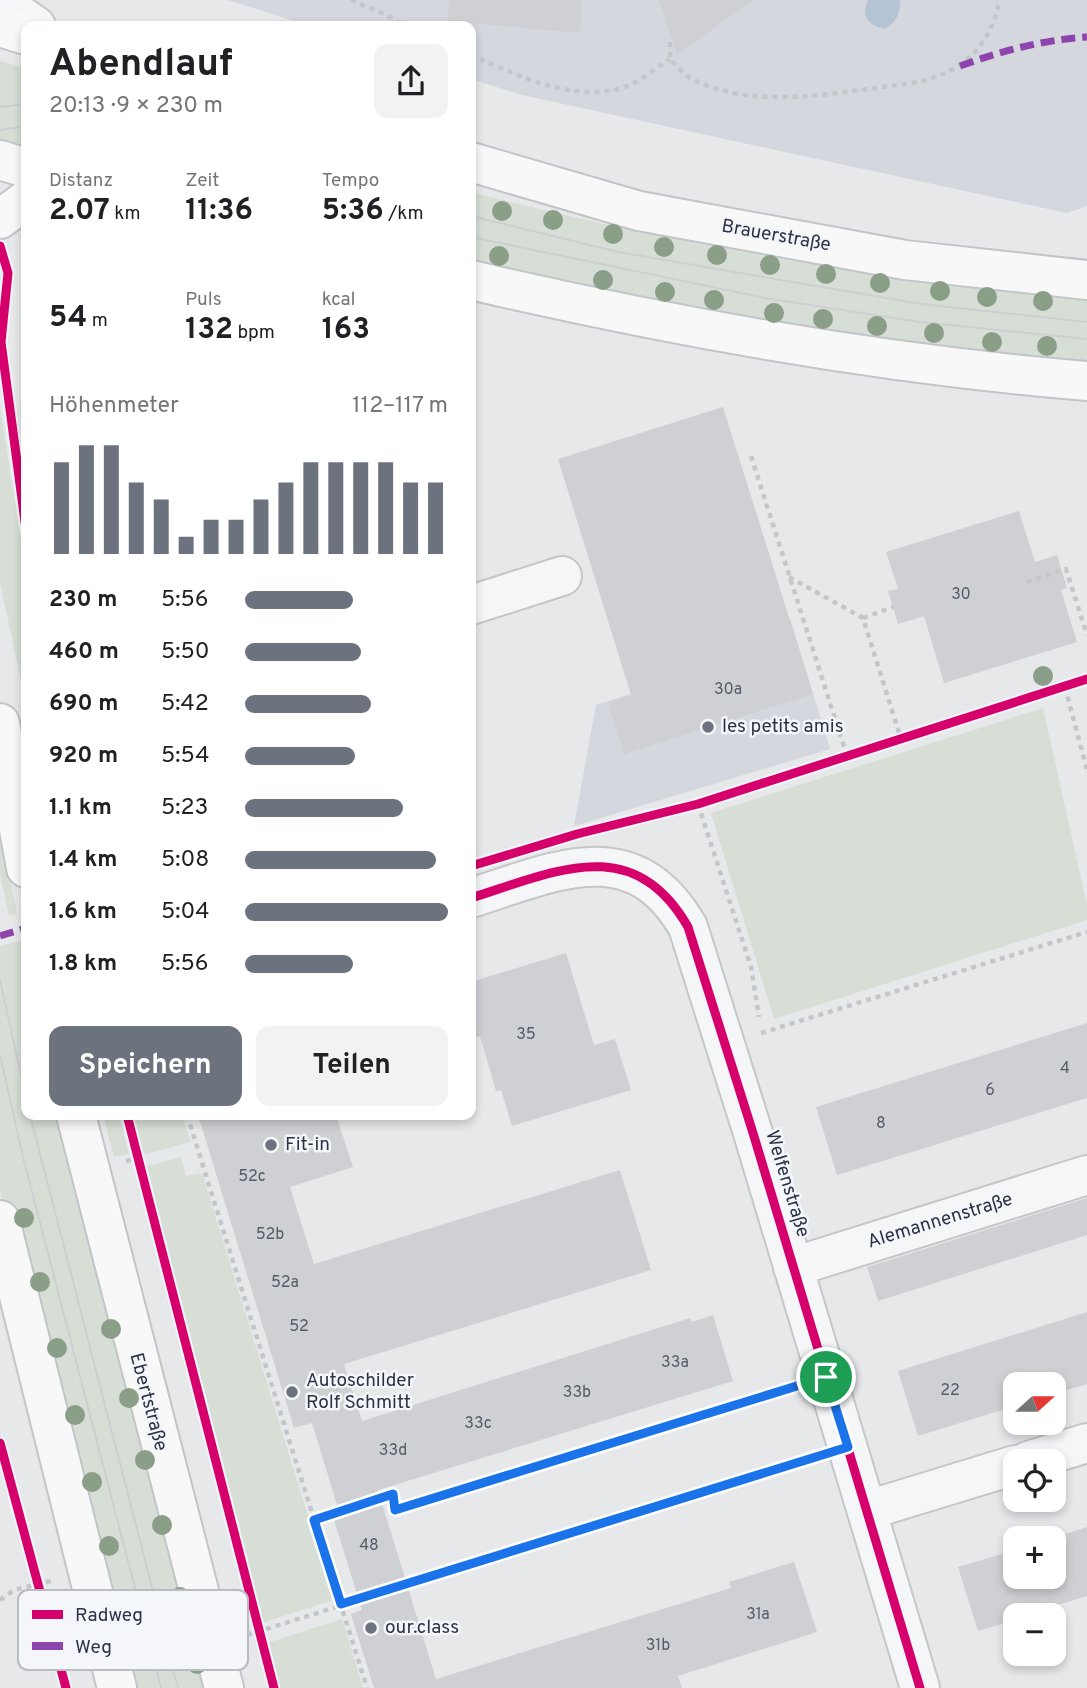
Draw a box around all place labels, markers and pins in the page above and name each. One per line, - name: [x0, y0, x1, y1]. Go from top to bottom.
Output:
- place label: les petits amis: [722, 715, 844, 739]
- marker: les petits amis: [700, 719, 716, 735]
- place label: Fit-in: [285, 1133, 330, 1157]
- marker: Fit-in: [263, 1137, 279, 1153]
- pin: [796, 1347, 856, 1407]
- place label: Autoschilder Rolf Schmitt: [306, 1369, 415, 1415]
- marker: Autoschilder Rolf Schmitt: [284, 1384, 300, 1400]
- place label: our.class: [385, 1616, 459, 1640]
- marker: our.class: [363, 1620, 379, 1636]

